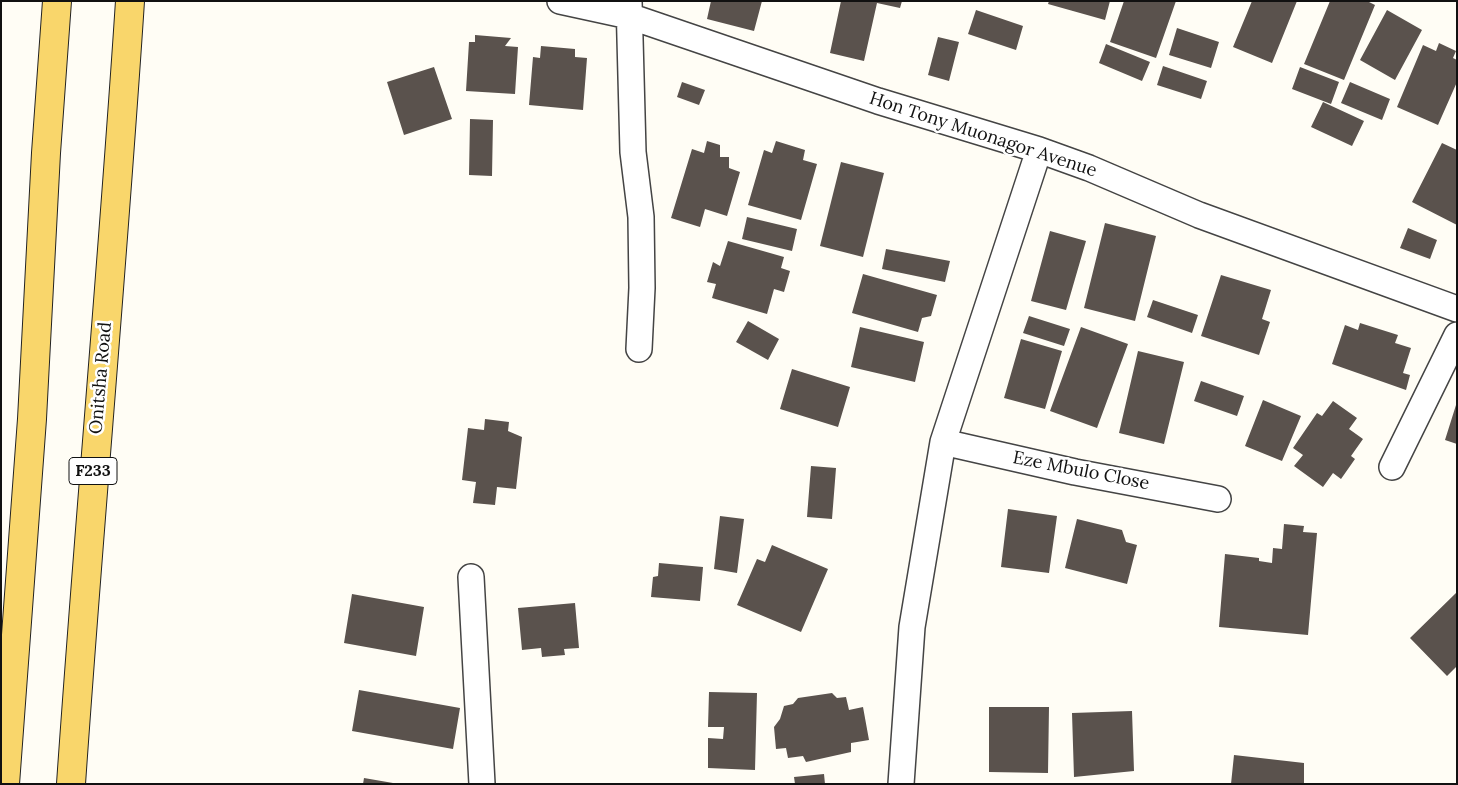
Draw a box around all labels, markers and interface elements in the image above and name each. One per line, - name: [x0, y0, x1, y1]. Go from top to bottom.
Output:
- street label: Hon Tony Muonagor Avenue: [866, 88, 1100, 182]
- street label: Onitsha Road: [85, 321, 117, 435]
- street label: Eze Mbulo Close: [1011, 447, 1151, 495]
- road number: F233: [69, 458, 117, 484]

